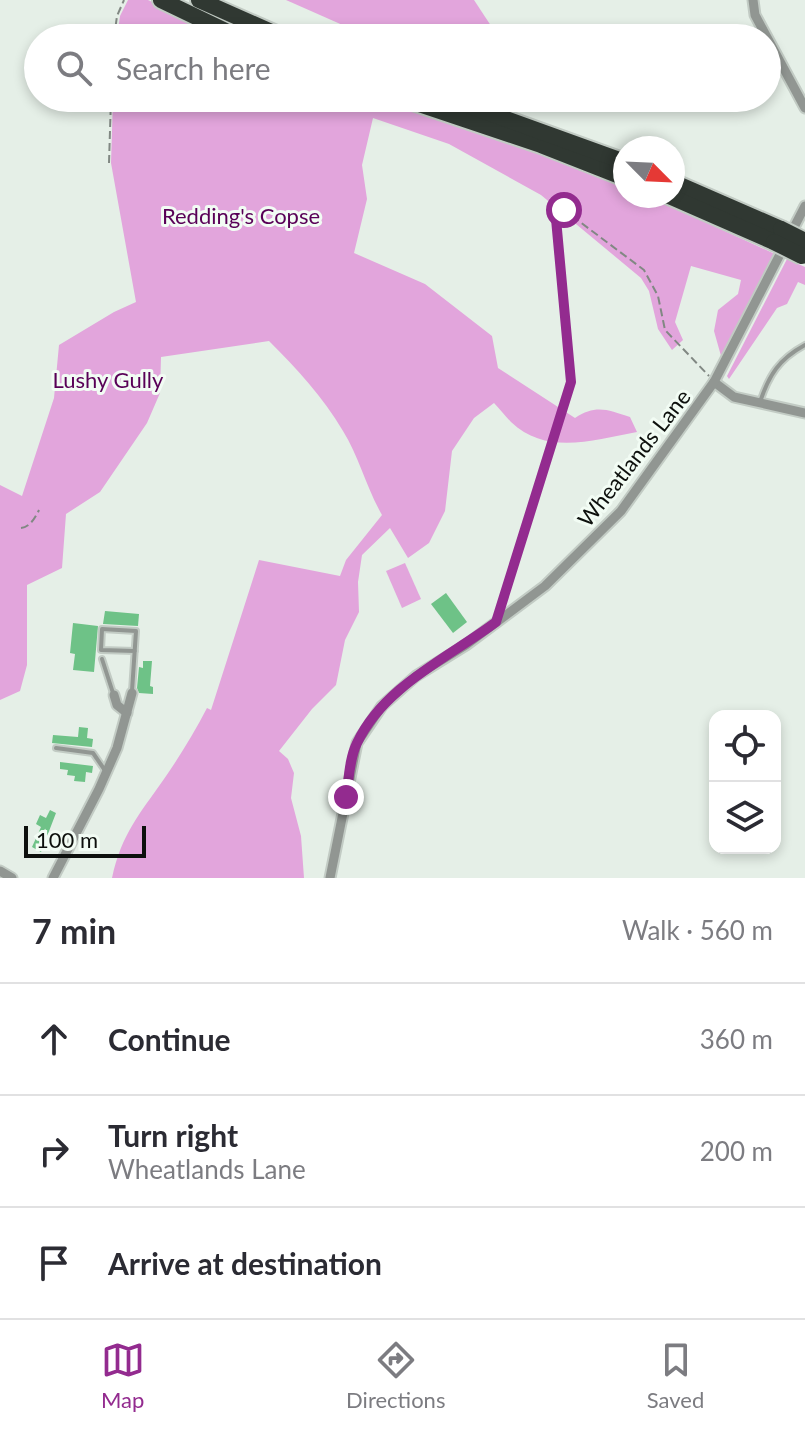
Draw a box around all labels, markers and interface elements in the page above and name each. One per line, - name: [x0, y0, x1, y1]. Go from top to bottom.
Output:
- search box: [24, 24, 781, 112]
- icon: search: [52, 46, 96, 90]
- text: Search here: [116, 50, 271, 86]
- north arrow: [613, 136, 685, 208]
- route start: [546, 192, 582, 228]
- park label: Redding's Copse: [162, 202, 320, 229]
- park label: Lushy Gully: [53, 366, 164, 393]
- street label: Wheatlands Lane: [571, 383, 696, 532]
- map controls: [709, 710, 781, 854]
- button: locate: [709, 710, 781, 782]
- route end: [328, 779, 364, 815]
- button: layers: [709, 782, 781, 854]
- scale bar: [24, 822, 146, 858]
- text: 100 m: [36, 826, 98, 853]
- text: 7 min: [32, 910, 116, 951]
- text: Walk · 560 m: [622, 914, 773, 946]
- icon: ahead: [32, 1017, 76, 1061]
- text: Continue: [108, 1021, 231, 1057]
- text: 360 m: [700, 1023, 773, 1055]
- text: Turn right: [108, 1117, 238, 1153]
- icon: right: [32, 1129, 76, 1173]
- text: 200 m: [700, 1135, 773, 1167]
- text: Wheatlands Lane: [108, 1153, 306, 1185]
- icon: arrive: [32, 1241, 76, 1285]
- text: Arrive at destination: [108, 1245, 382, 1281]
- tab: Map: [101, 1338, 145, 1413]
- tab: Directions: [346, 1338, 445, 1413]
- tab: Saved: [647, 1338, 704, 1413]

